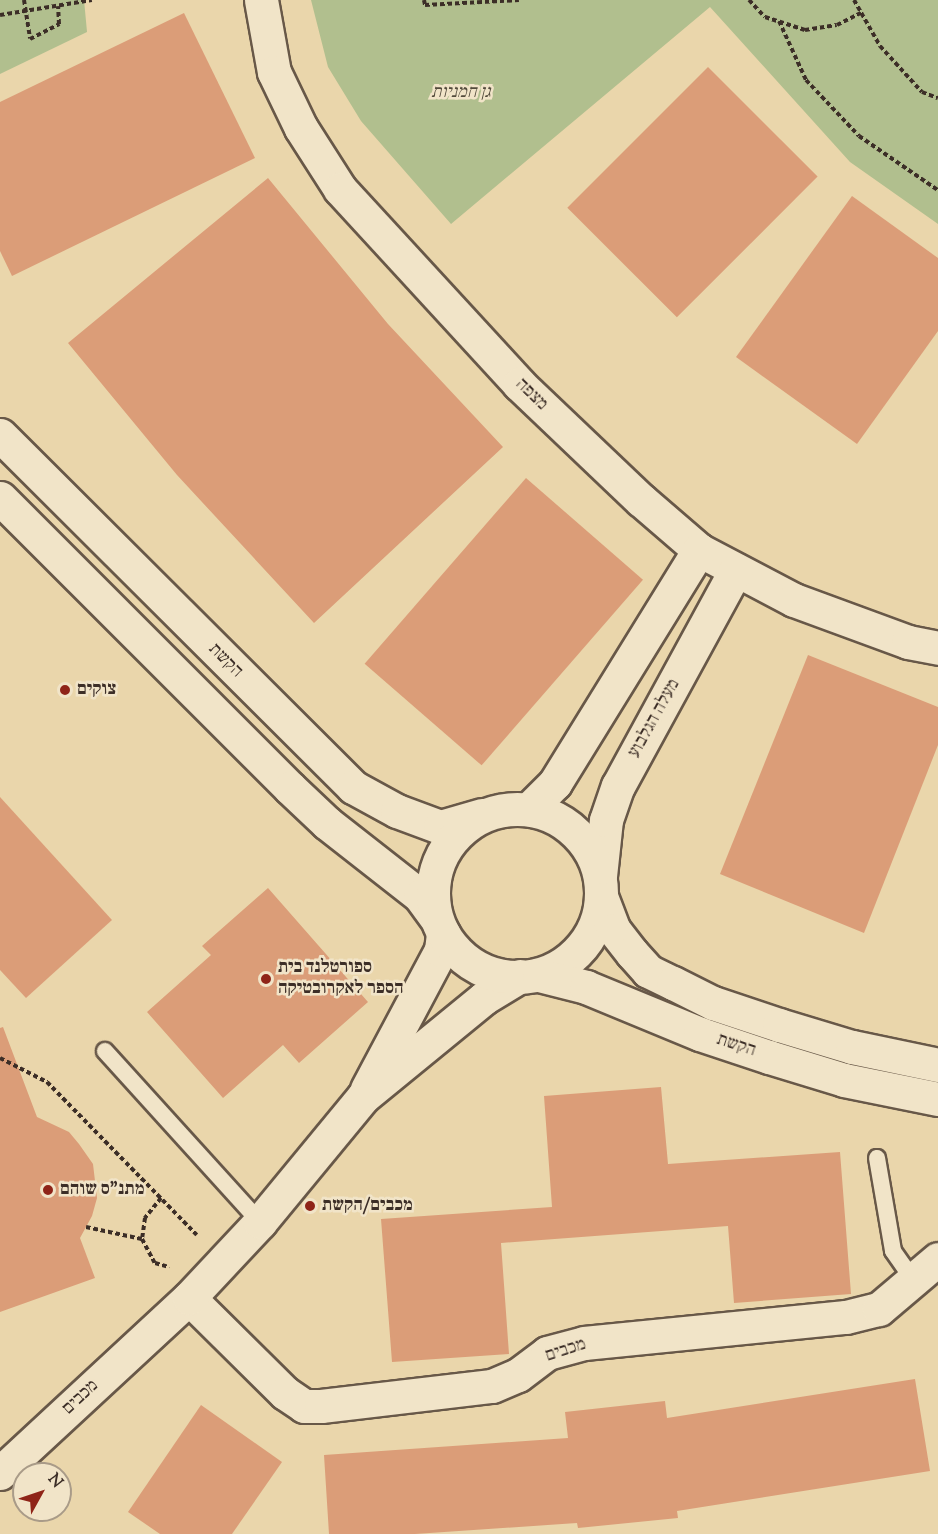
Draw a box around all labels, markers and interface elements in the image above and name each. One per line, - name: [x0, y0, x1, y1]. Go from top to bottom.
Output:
- park label: גן חמניות: [431, 82, 491, 104]
- street label: מצפה: [510, 374, 552, 416]
- street label: הקשת: [203, 639, 247, 683]
- street label: מעלה הגלבוע: [624, 676, 686, 762]
- place label: צוקים: [77, 679, 116, 701]
- marker: צוקים: [58, 683, 72, 697]
- place label: ספורטלנד בית הספר לאקרובטיקה: [278, 958, 404, 1000]
- marker: ספורטלנד בית הספר לאקרובטיקה: [259, 972, 273, 986]
- street label: הקשת: [714, 1030, 758, 1062]
- place label: מתנ"ס שוהם: [60, 1179, 144, 1201]
- marker: מתנ"ס שוהם: [41, 1183, 55, 1197]
- place label: מכבים/הקשת: [322, 1195, 413, 1217]
- marker: מכבים/הקשת: [303, 1199, 317, 1213]
- street label: מכבים: [543, 1334, 589, 1368]
- street label: מכבים: [58, 1376, 104, 1420]
- north arrow: [12, 1462, 72, 1522]
- text: N: [42, 1469, 68, 1494]

